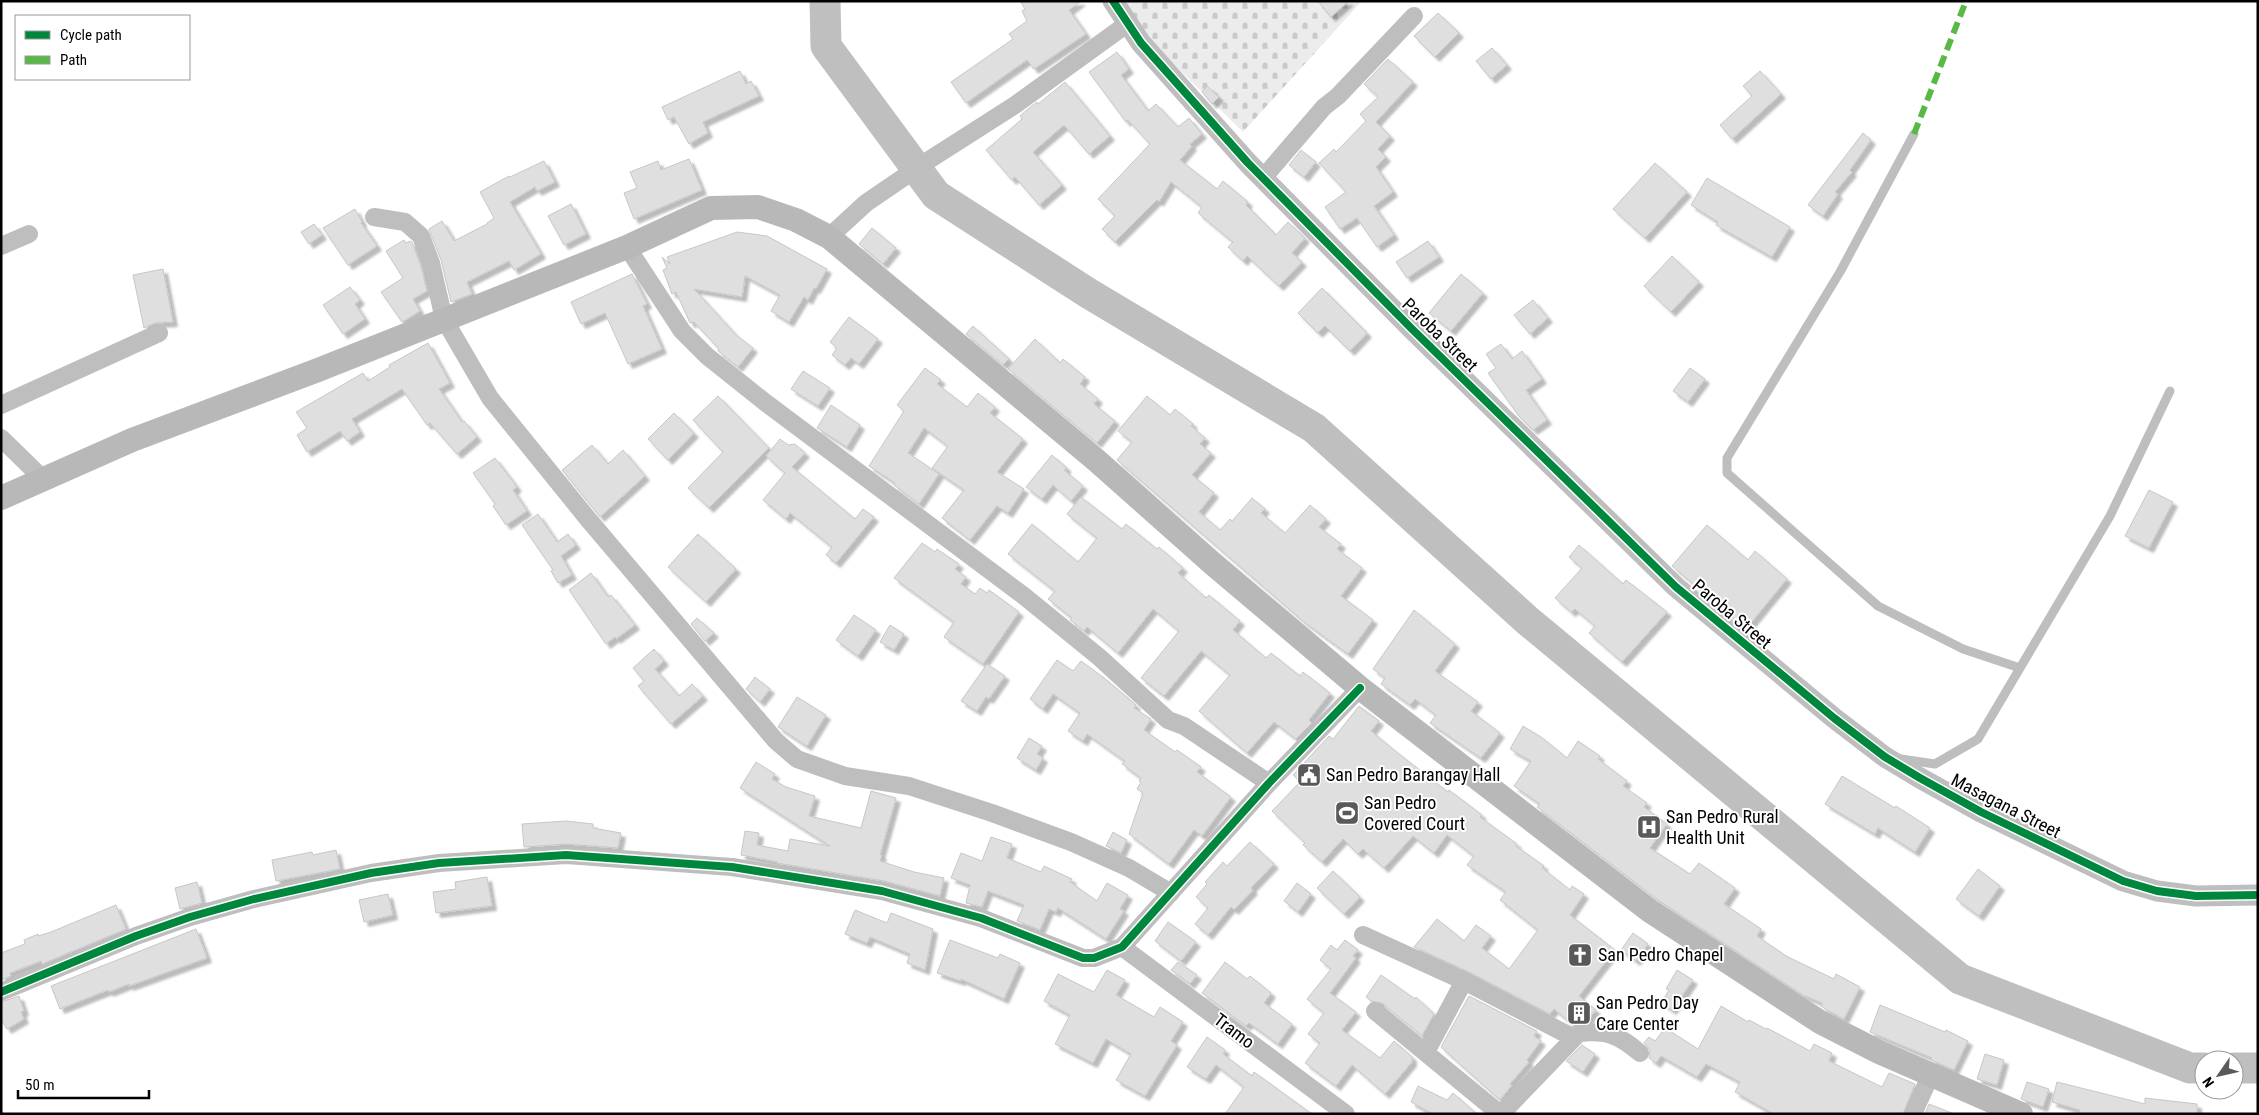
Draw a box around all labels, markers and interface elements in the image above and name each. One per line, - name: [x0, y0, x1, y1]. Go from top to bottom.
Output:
- legend: [15, 15, 190, 80]
- text: Cycle path: [60, 26, 122, 44]
- text: Path: [60, 51, 87, 69]
- street label: Paroba Street: [1398, 294, 1482, 376]
- street label: Paroba Street: [1689, 575, 1776, 653]
- public building icon: San Pedro Barangay Hall: [1296, 762, 1322, 788]
- place label: San Pedro Barangay Hall: [1326, 764, 1500, 785]
- street label: Masagana Street: [1948, 769, 2065, 842]
- place label: San Pedro Covered Court: [1364, 792, 1465, 834]
- sports icon: San Pedro Covered Court: [1334, 800, 1360, 826]
- place label: San Pedro Rural Health Unit: [1666, 806, 1779, 848]
- hospital icon: San Pedro Rural Health Unit: [1636, 814, 1662, 840]
- church icon: San Pedro Chapel: [1567, 942, 1593, 968]
- place label: San Pedro Chapel: [1598, 944, 1723, 965]
- place label: San Pedro Day Care Center: [1596, 992, 1699, 1034]
- building icon: San Pedro Day Care Center: [1566, 1000, 1592, 1026]
- street label: Tramo: [1210, 1009, 1259, 1053]
- north arrow: [2194, 1050, 2244, 1100]
- scale bar: [18, 1068, 149, 1100]
- text: N: [2199, 1074, 2217, 1090]
- text: 50 m: [25, 1076, 55, 1094]

